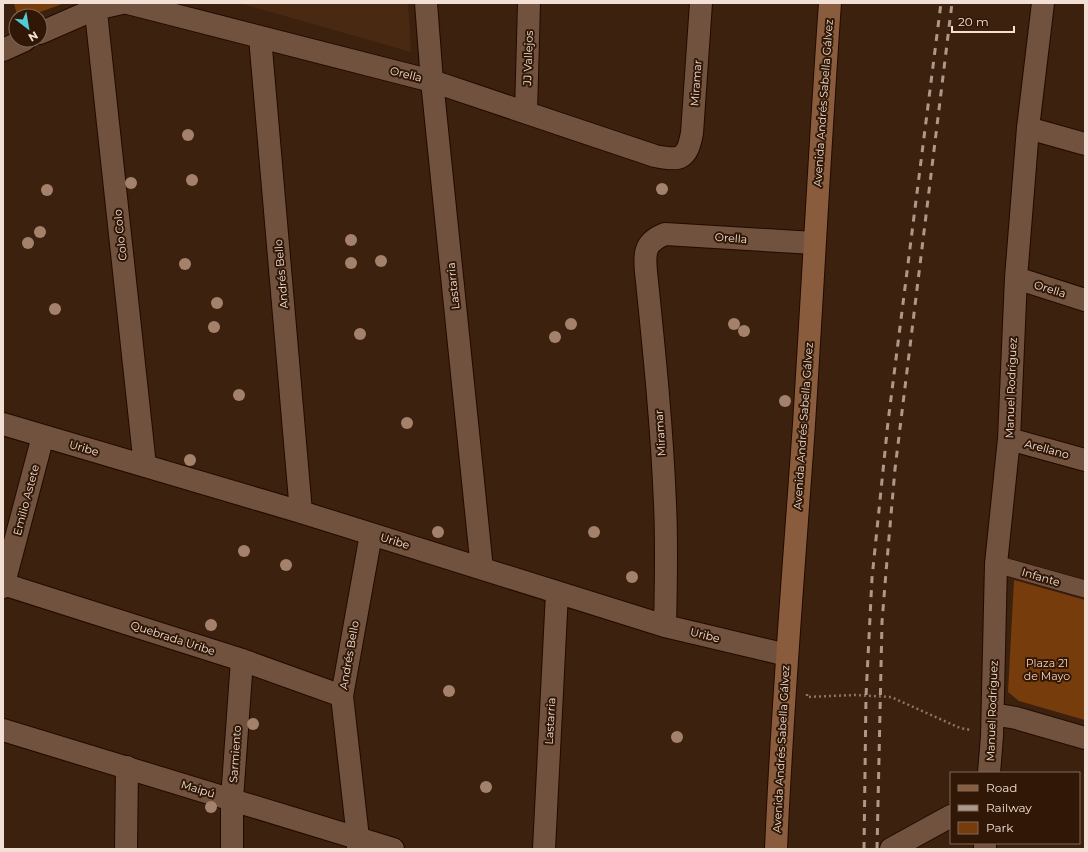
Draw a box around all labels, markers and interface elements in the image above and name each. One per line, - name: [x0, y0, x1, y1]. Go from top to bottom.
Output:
- north arrow: [8, 8, 48, 48]
- scale bar: [952, 8, 1014, 34]
- text: 20 m: [958, 14, 989, 29]
- street label: Avenida Andrés Sabella Gálvez: [810, 18, 836, 187]
- text: N: [26, 28, 41, 45]
- street label: JJ Vallejos: [520, 30, 536, 87]
- street label: Miramar: [687, 59, 705, 107]
- street label: Orella: [389, 63, 423, 85]
- street label: Colo Colo: [110, 209, 130, 261]
- street label: Orella: [714, 230, 748, 246]
- street label: Andrés Bello: [271, 239, 291, 309]
- street label: Lastarria: [444, 262, 462, 310]
- street label: Orella: [1032, 278, 1068, 300]
- street label: Manuel Rodríguez: [1002, 337, 1020, 439]
- street label: Avenida Andrés Sabella Gálvez: [790, 341, 816, 510]
- street label: Miramar: [651, 409, 669, 457]
- street label: Arellano: [1023, 436, 1071, 462]
- street label: Uribe: [68, 437, 101, 459]
- street label: Emilio Astete: [10, 463, 42, 537]
- street label: Uribe: [379, 530, 412, 552]
- street label: Infante: [1020, 565, 1062, 589]
- street label: Quebrada Uribe: [129, 618, 217, 658]
- street label: Andrés Bello: [336, 619, 362, 691]
- street label: Uribe: [689, 625, 722, 646]
- park label: Plaza 21 de Mayo: [1024, 656, 1070, 683]
- street label: Manuel Rodríguez: [983, 660, 1001, 762]
- street label: Avenida Andrés Sabella Gálvez: [770, 664, 792, 833]
- street label: Lastarria: [542, 697, 558, 745]
- street label: Sarmiento: [226, 725, 244, 783]
- legend: [950, 772, 1080, 844]
- street label: Maipú: [179, 777, 217, 801]
- text: Road: [986, 780, 1017, 795]
- text: Railway: [986, 800, 1032, 815]
- text: Park: [986, 820, 1014, 835]

